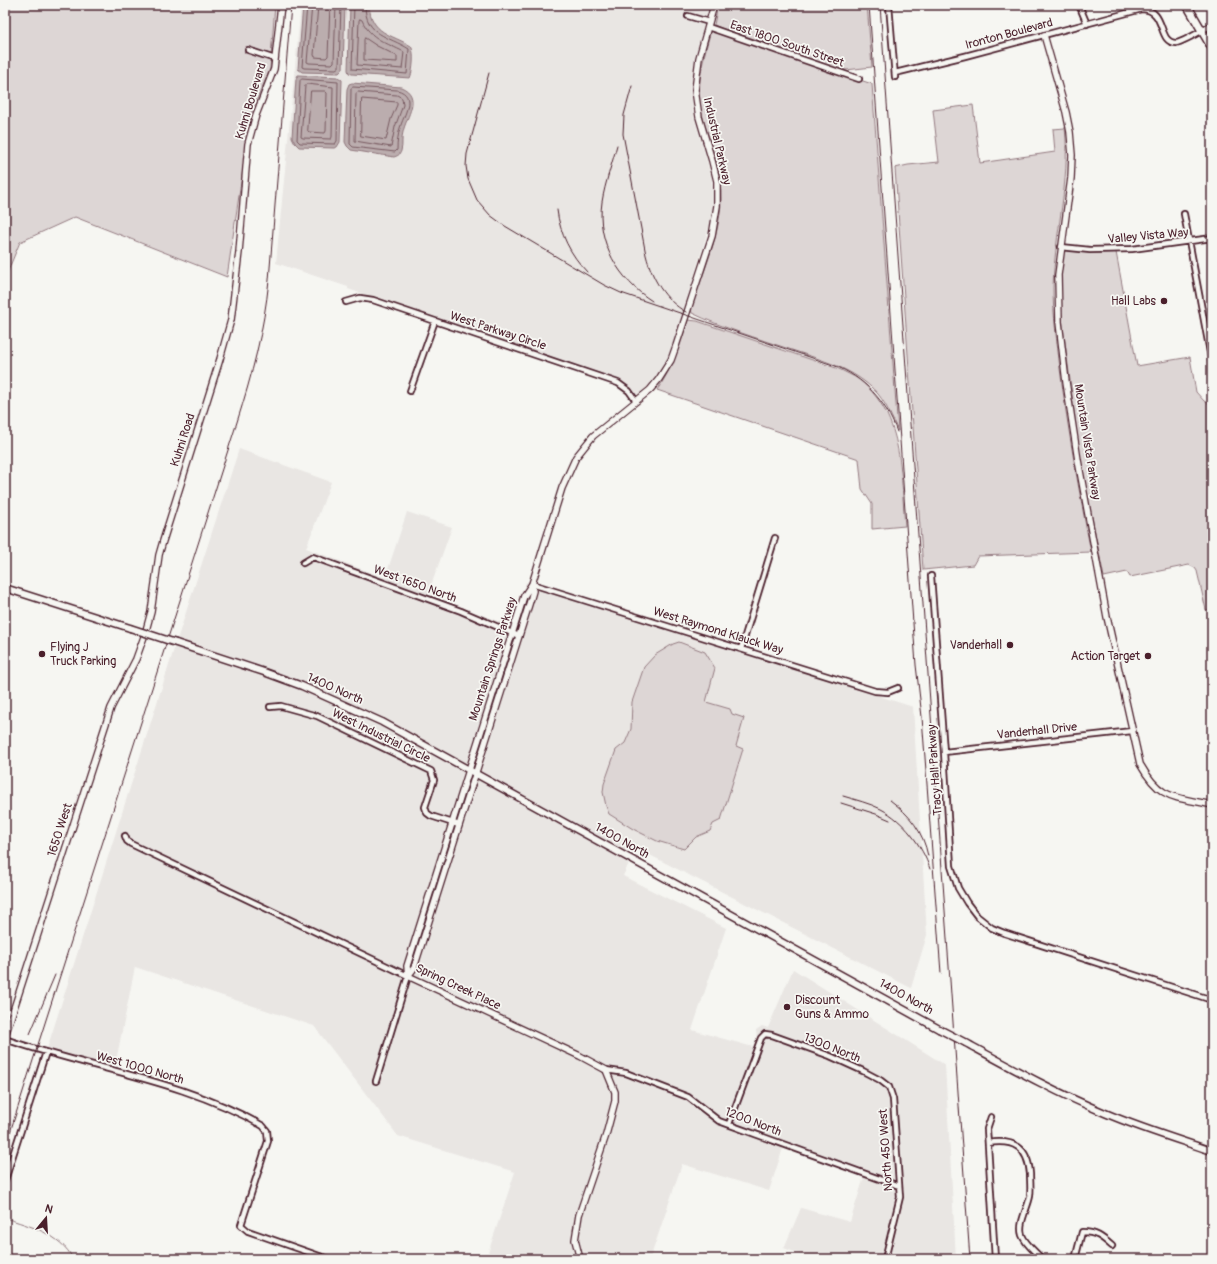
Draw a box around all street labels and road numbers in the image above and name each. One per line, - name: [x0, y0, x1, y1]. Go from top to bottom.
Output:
- street label: Ironton Boulevard: [964, 15, 1054, 53]
- street label: East 1800 South Street: [728, 17, 846, 71]
- street label: Kuhni Boulevard: [232, 61, 270, 141]
- street label: Industrial Parkway: [700, 96, 734, 186]
- street label: Valley Vista Way: [1107, 225, 1189, 247]
- street label: West Parkway Circle: [448, 308, 548, 354]
- street label: Mountain Vista Parkway: [1070, 383, 1104, 501]
- street label: Kuhni Road: [167, 411, 199, 469]
- street label: West 1650 North: [371, 562, 459, 606]
- street label: Mountain Springs Parkway: [466, 595, 520, 723]
- street label: West Raymond Klauck Way: [651, 604, 785, 658]
- street label: 1400 North: [305, 670, 366, 708]
- street label: West Industrial Circle: [329, 706, 433, 766]
- street label: Vanderhall Drive: [996, 719, 1078, 743]
- street label: Tracy Hall Parkway: [924, 724, 946, 816]
- street label: 1650 West: [44, 801, 76, 859]
- street label: 1400 North: [592, 820, 652, 862]
- street label: Spring Creek Place: [413, 961, 503, 1013]
- street label: 1400 North: [876, 976, 936, 1018]
- street label: 1300 North: [802, 1030, 863, 1066]
- street label: West 1000 North: [95, 1048, 186, 1088]
- street label: 1200 North: [722, 1104, 784, 1140]
- street label: North 450 West: [876, 1108, 896, 1192]

